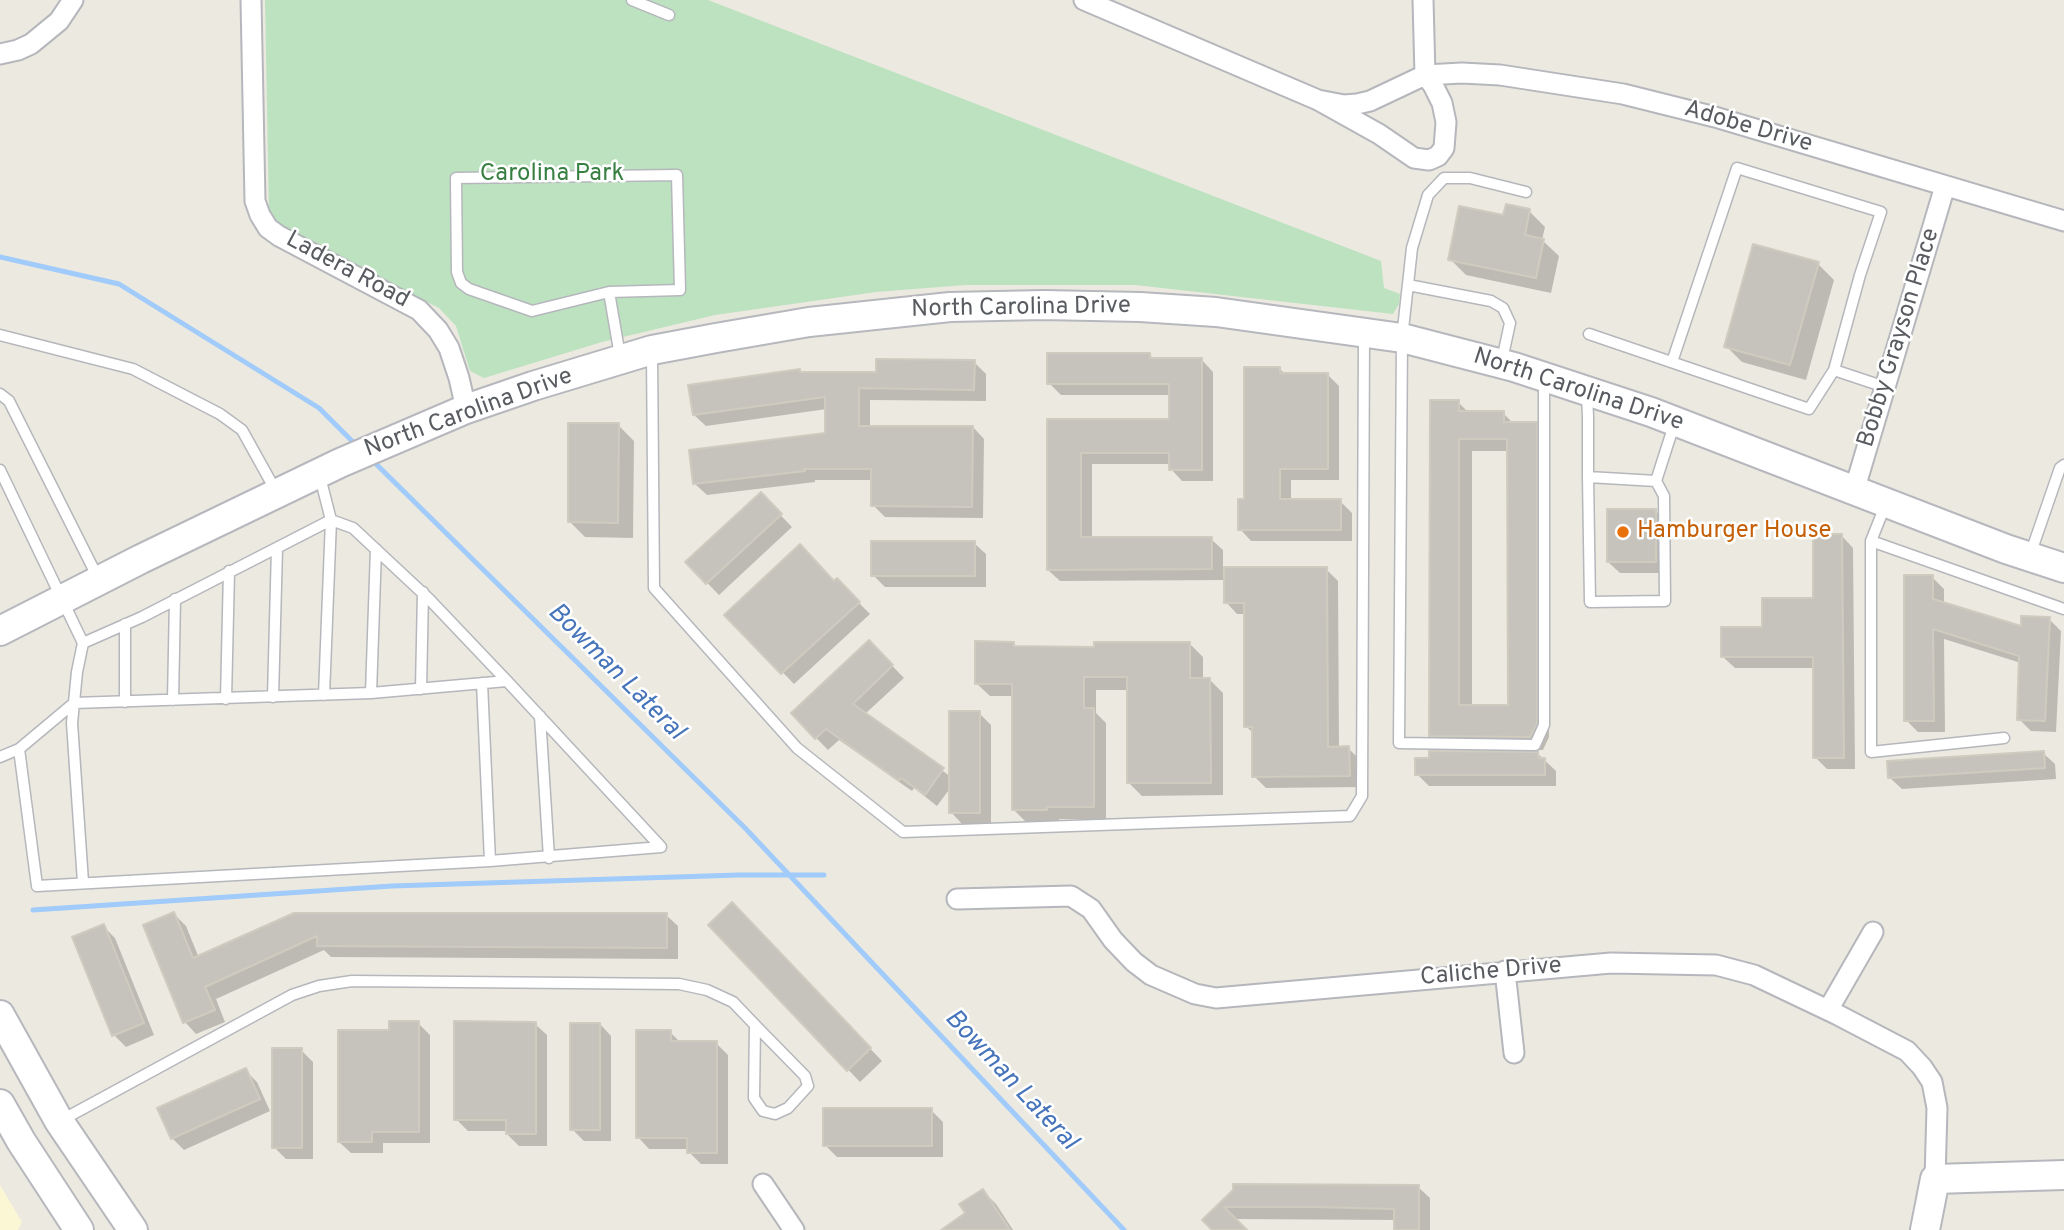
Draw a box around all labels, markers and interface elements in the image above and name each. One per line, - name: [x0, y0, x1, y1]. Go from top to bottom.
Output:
- street label: Adobe Drive: [1680, 96, 1816, 160]
- park label: Carolina Park: [480, 161, 624, 189]
- street label: Bobby Grayson Place: [1853, 225, 1947, 451]
- street label: Ladera Road: [280, 226, 414, 316]
- street label: North Carolina Drive: [911, 293, 1131, 325]
- street label: North Carolina Drive: [1469, 343, 1687, 439]
- street label: North Carolina Drive: [361, 363, 577, 465]
- place label: Hamburger House: [1637, 518, 1831, 546]
- marker: Hamburger House: [1615, 524, 1631, 540]
- water label: Bowman Lateral: [540, 598, 690, 748]
- street label: Caliche Drive: [1419, 952, 1563, 994]
- water label: Bowman Lateral: [937, 1004, 1083, 1158]

